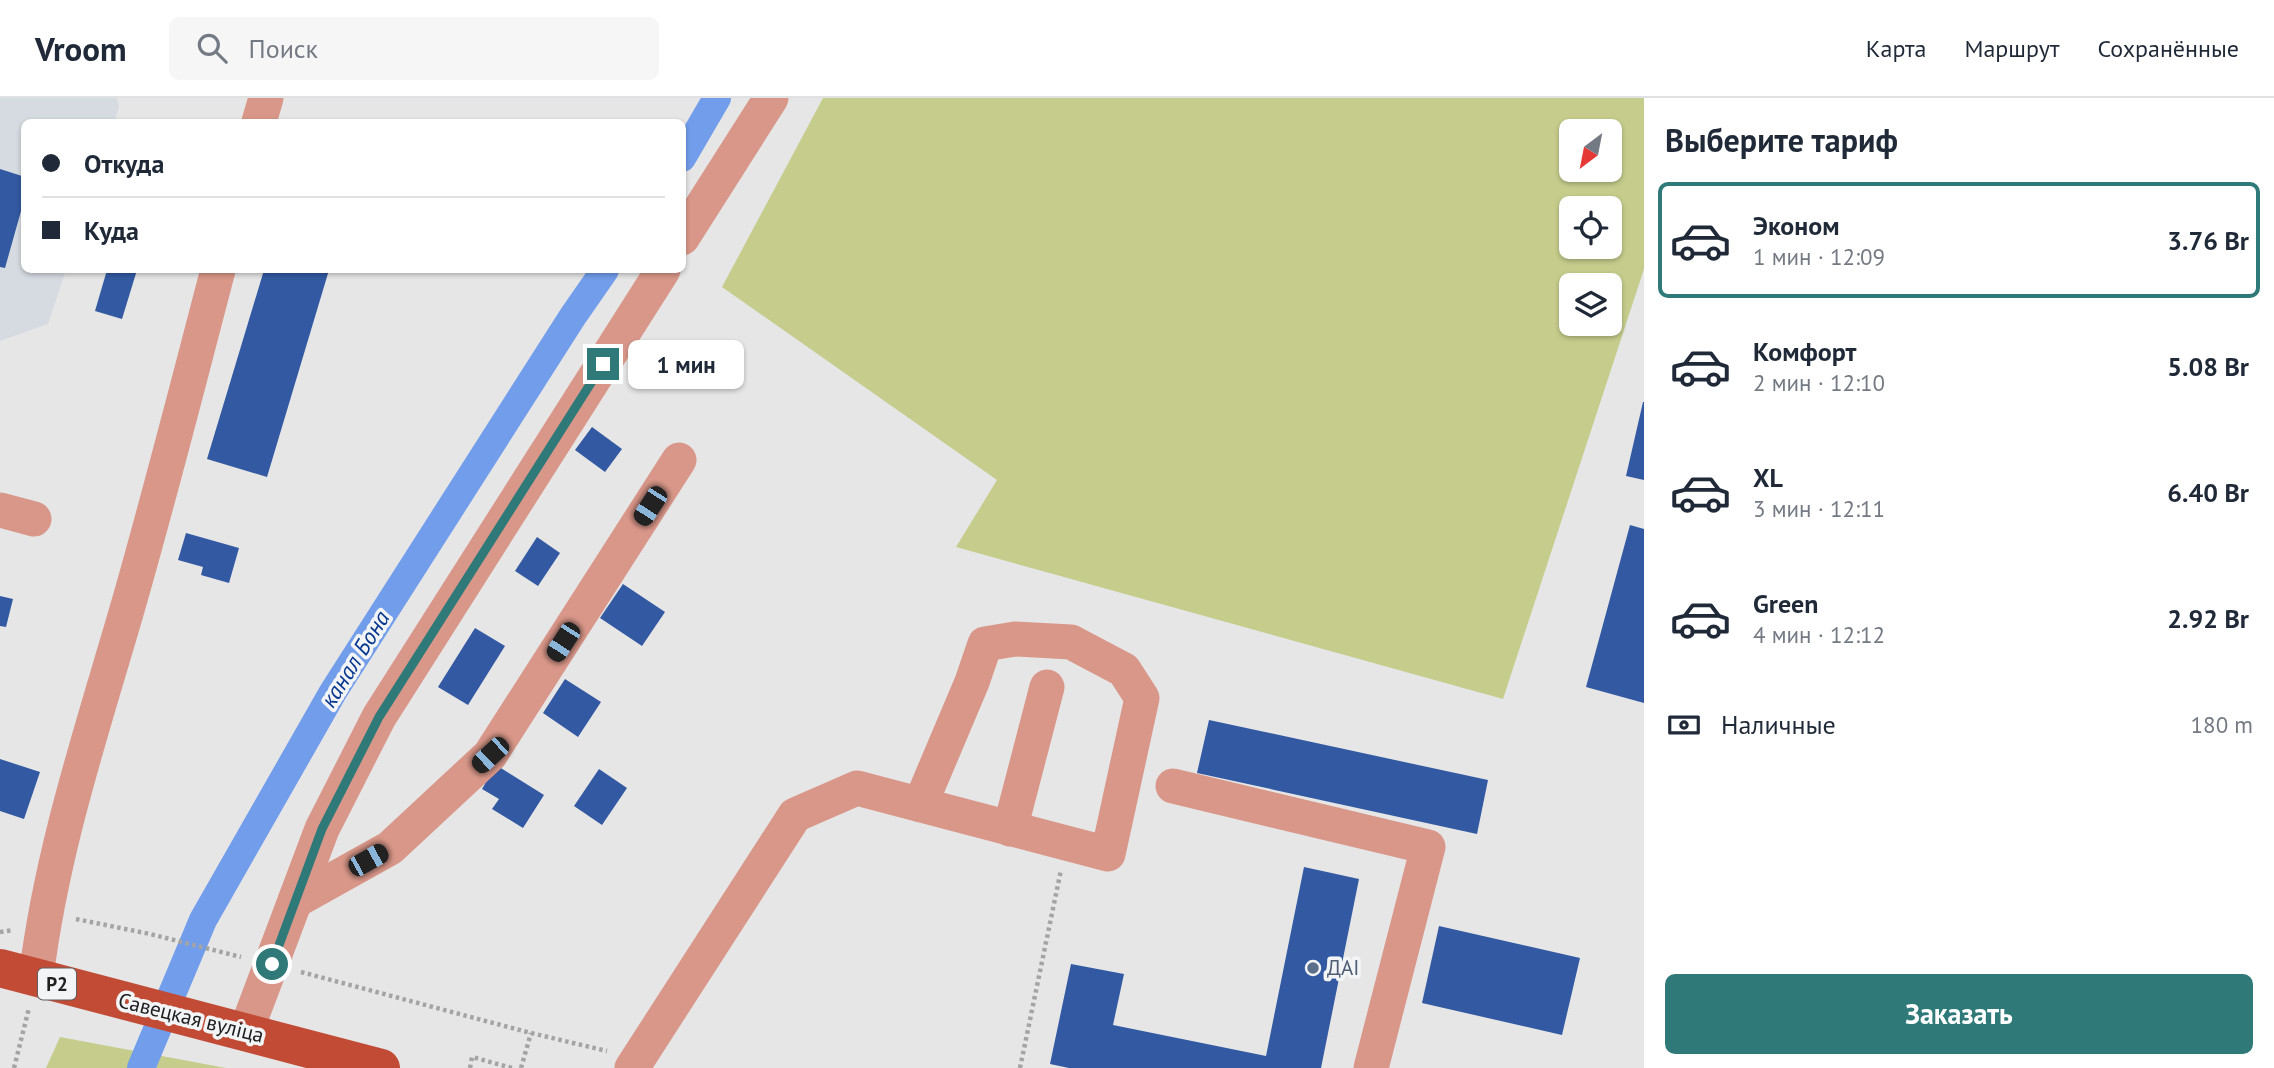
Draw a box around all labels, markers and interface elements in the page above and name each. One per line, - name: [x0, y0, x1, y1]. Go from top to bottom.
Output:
- search box: [169, 17, 659, 80]
- text: Vroom: [35, 27, 127, 70]
- icon: search: [193, 29, 231, 67]
- text: Поиск: [249, 32, 318, 65]
- text: Карта: [1866, 33, 1926, 64]
- text: Маршрут: [1964, 33, 2059, 64]
- text: Сохранённые: [2097, 33, 2239, 64]
- north arrow: [1559, 119, 1622, 182]
- map controls: [1559, 119, 1622, 336]
- text: Выберите тариф: [1665, 119, 1898, 161]
- text: Откуда: [84, 147, 164, 180]
- button: locate: [1559, 196, 1622, 259]
- icon: car: [1669, 209, 1732, 272]
- text: Эконом: [1753, 209, 1840, 242]
- text: Куда: [84, 214, 139, 247]
- text: 3.76 Br: [2167, 224, 2249, 257]
- text: 1 мин · 12:09: [1753, 242, 1885, 271]
- button: layers: [1559, 273, 1622, 336]
- icon: car: [1669, 335, 1732, 398]
- text: Комфорт: [1753, 335, 1856, 368]
- callout: 1 мин: [628, 340, 743, 388]
- route end: [587, 348, 619, 380]
- text: 1 мин: [656, 350, 716, 379]
- text: 5.08 Br: [2167, 350, 2249, 383]
- text: 2 мин · 12:10: [1753, 368, 1885, 397]
- icon: car: [1669, 461, 1732, 524]
- text: XL: [1753, 461, 1783, 494]
- text: 6.40 Br: [2167, 476, 2249, 509]
- car: [630, 483, 671, 529]
- text: 3 мин · 12:11: [1753, 494, 1885, 523]
- icon: car: [1669, 587, 1732, 650]
- text: Green: [1753, 587, 1818, 620]
- text: 2.92 Br: [2167, 602, 2249, 635]
- water label: канал Бона: [314, 605, 396, 712]
- car: [543, 619, 584, 665]
- text: 4 мин · 12:12: [1753, 620, 1885, 649]
- icon: cash: [1665, 706, 1703, 744]
- text: Наличные: [1721, 708, 1836, 741]
- text: 180 m: [2191, 710, 2253, 739]
- car: [468, 733, 513, 777]
- car: [345, 841, 392, 879]
- route start: [256, 948, 288, 980]
- place label: ДАІ: [1327, 954, 1359, 981]
- marker: ДАІ: [1305, 960, 1321, 976]
- road number: Р2: [38, 968, 76, 1000]
- button: Заказать: [1665, 974, 2253, 1054]
- street label: Савецкая вуліца: [115, 986, 267, 1049]

